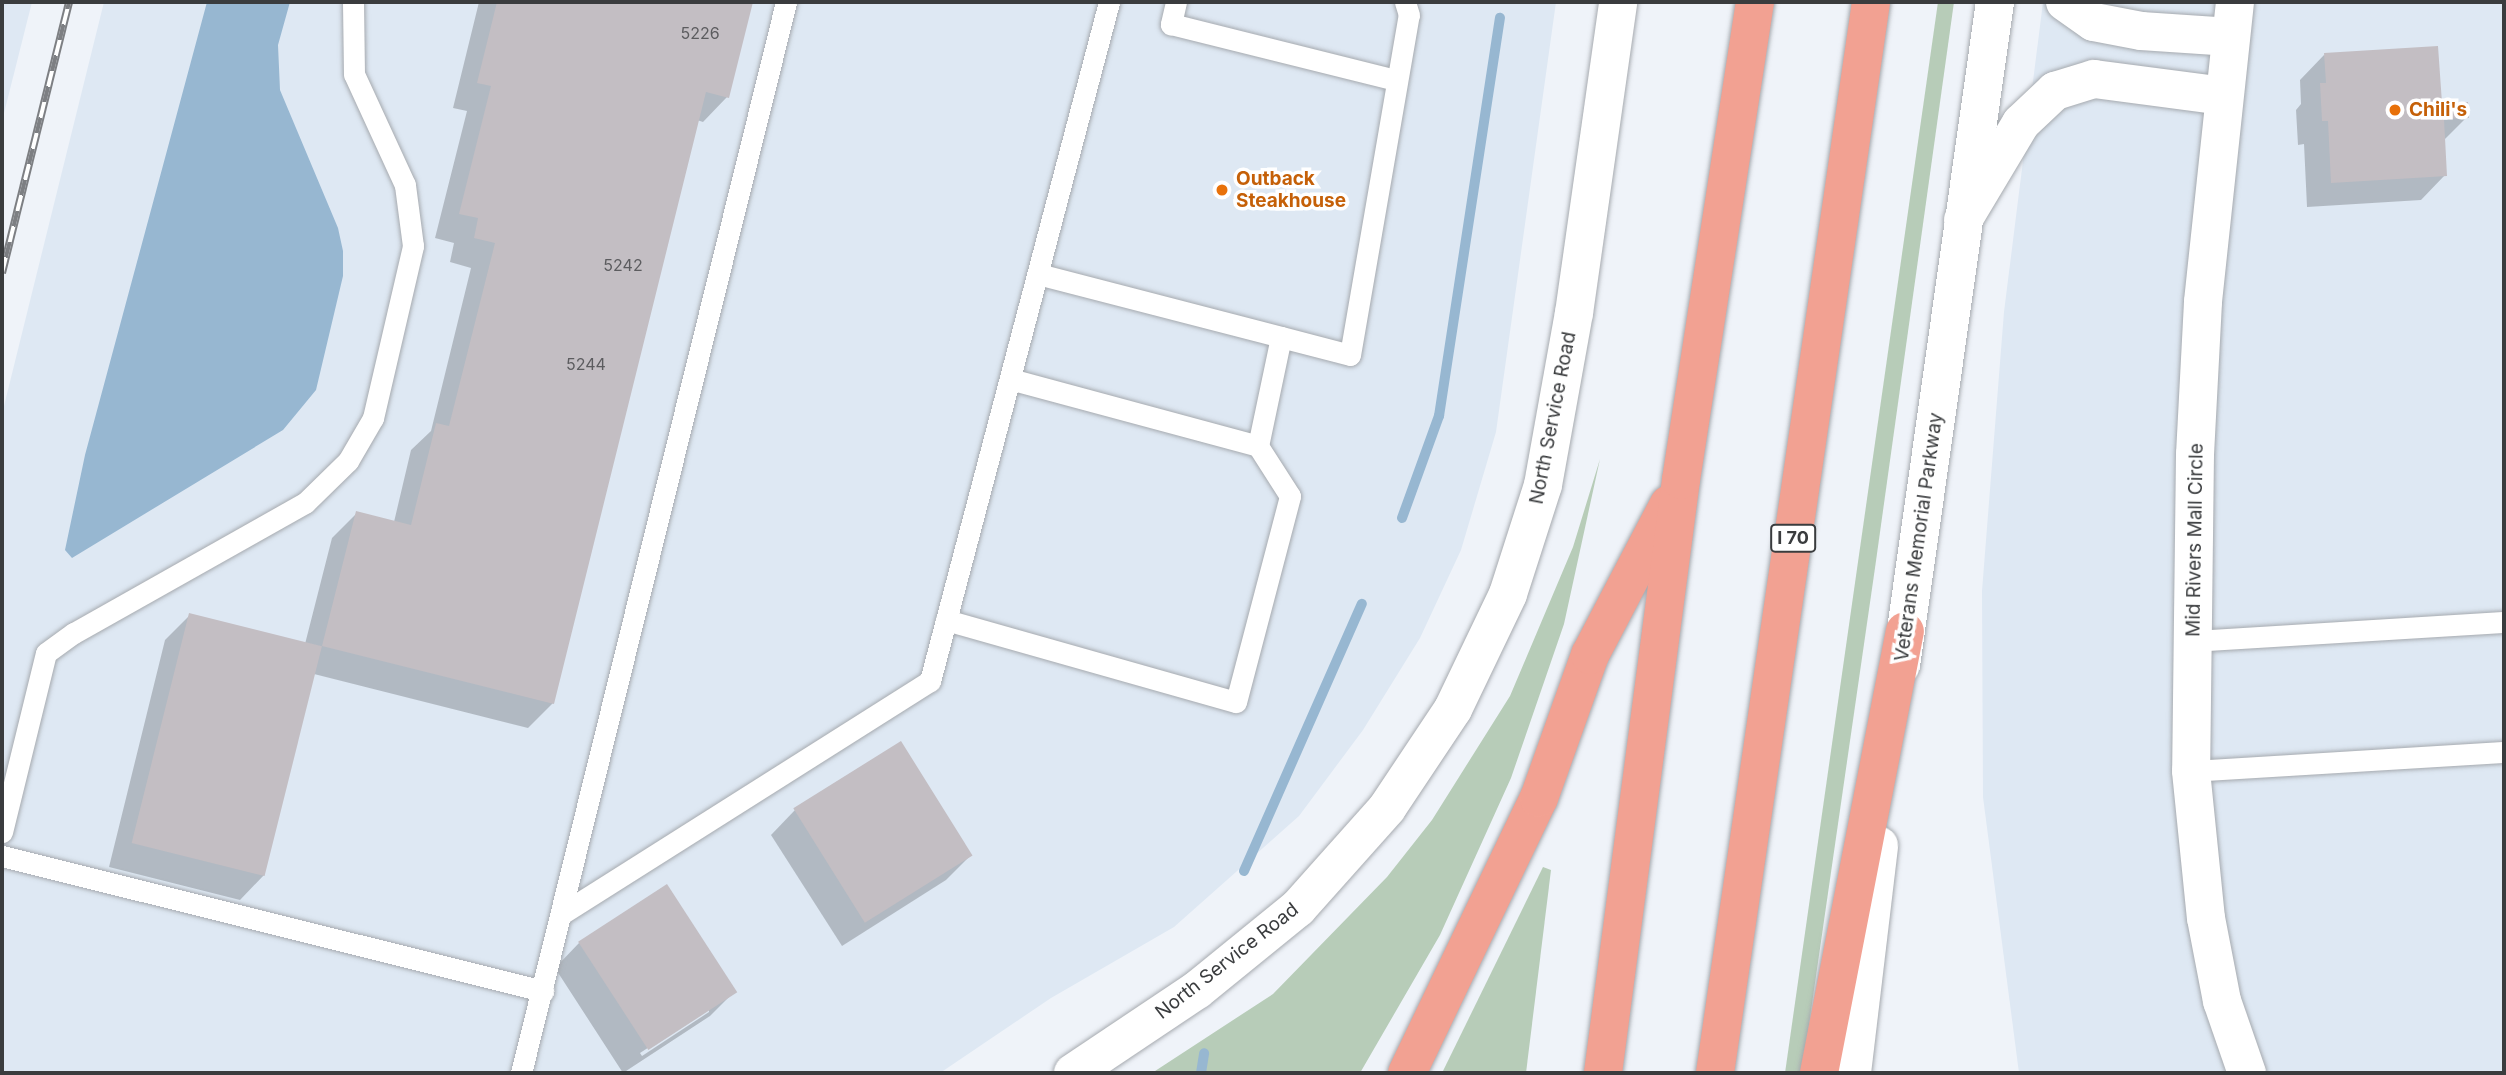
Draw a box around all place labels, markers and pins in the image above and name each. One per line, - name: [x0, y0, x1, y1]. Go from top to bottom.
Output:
- place label: Chili's: [2409, 99, 2467, 121]
- marker: Chili's: [2387, 102, 2403, 118]
- place label: Outback Steakhouse: [1236, 168, 1346, 212]
- marker: Outback Steakhouse: [1214, 182, 1230, 198]

